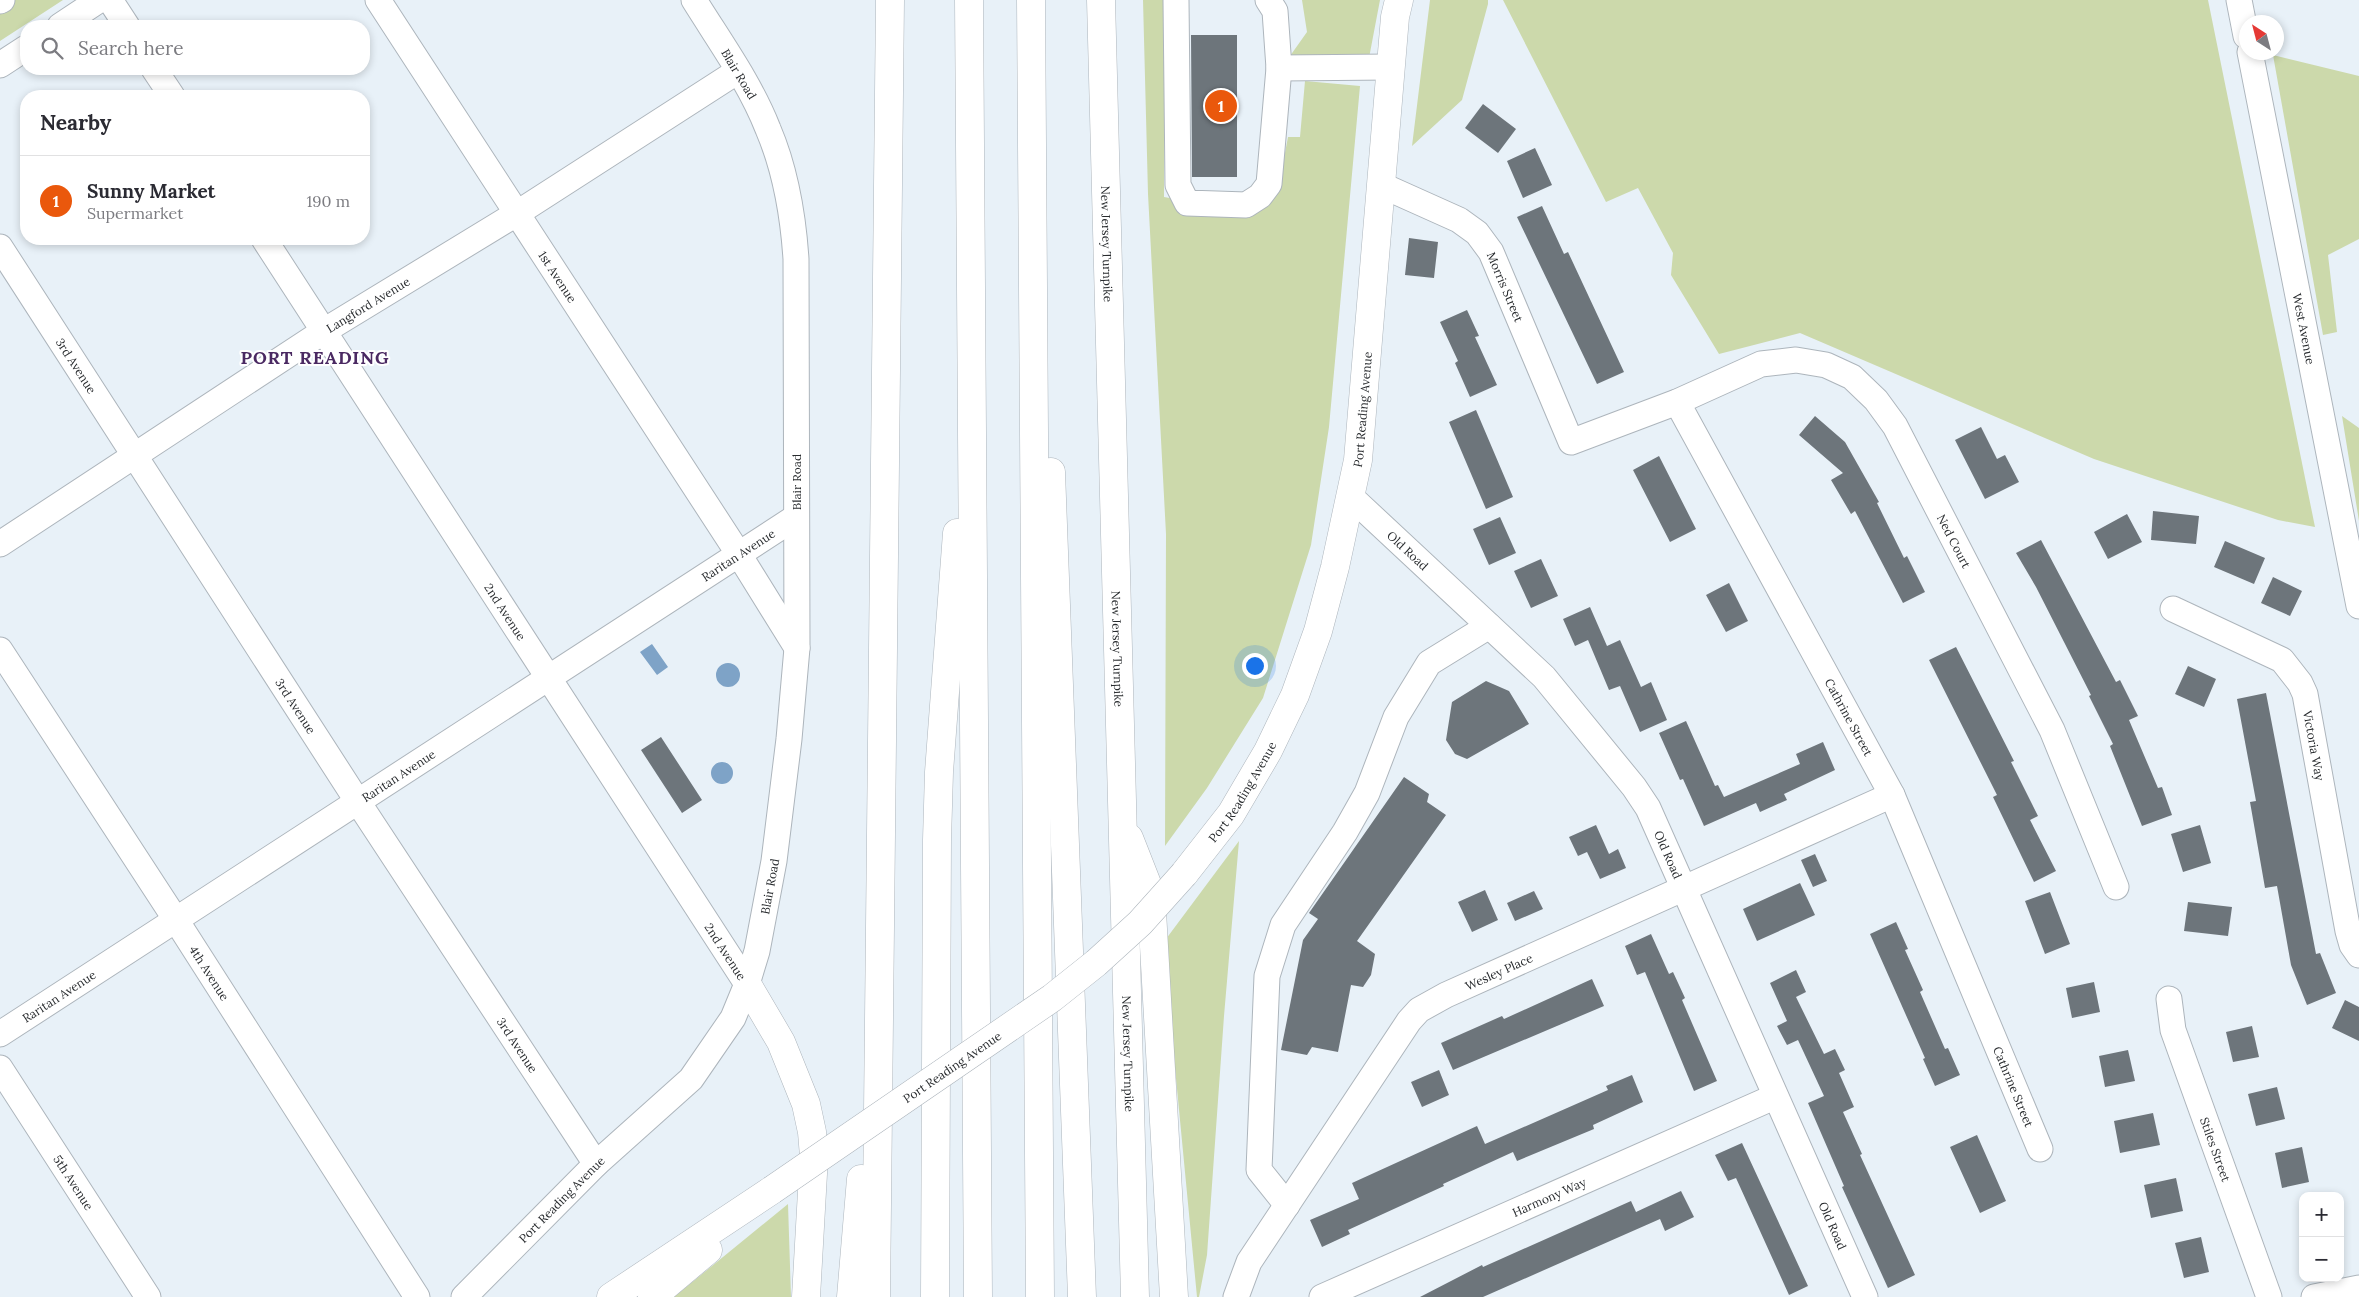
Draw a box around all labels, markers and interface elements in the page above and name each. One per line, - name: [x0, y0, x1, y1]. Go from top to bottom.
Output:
- north arrow: [2239, 15, 2284, 60]
- search box: [20, 20, 370, 75]
- icon: search: [38, 34, 66, 62]
- text: Search here: [78, 36, 184, 60]
- street label: Blair Road: [718, 46, 760, 102]
- pin: 1: [1205, 87, 1237, 125]
- text: Nearby: [40, 109, 111, 136]
- text: Sunny Market: [87, 179, 215, 203]
- street label: New Jersey Turnpike: [1098, 186, 1116, 303]
- text: 1: [53, 191, 59, 211]
- text: 190 m: [306, 191, 350, 211]
- text: Supermarket: [87, 203, 183, 223]
- street label: 1st Avenue: [536, 248, 581, 306]
- street label: Morris Street: [1484, 249, 1527, 324]
- street label: Langford Avenue: [323, 273, 413, 335]
- street label: West Avenue: [2290, 292, 2319, 366]
- street label: 3rd Avenue: [53, 335, 100, 396]
- district label: PORT READING: [240, 346, 390, 369]
- street label: Port Reading Avenue: [1349, 350, 1375, 468]
- street label: Blair Road: [789, 454, 804, 510]
- street label: Ned Court: [1934, 512, 1975, 571]
- street label: Raritan Avenue: [698, 525, 778, 584]
- street label: Old Road: [1384, 527, 1432, 573]
- street label: 2nd Avenue: [482, 580, 530, 643]
- street label: New Jersey Turnpike: [1109, 590, 1127, 708]
- your location: [1242, 653, 1268, 679]
- street label: 3rd Avenue: [273, 675, 320, 737]
- street label: Cathrine Street: [1822, 676, 1877, 759]
- street label: Victoria Way: [2300, 708, 2328, 782]
- street label: Port Reading Avenue: [1205, 739, 1279, 845]
- street label: Raritan Avenue: [359, 746, 438, 805]
- street label: Old Road: [1651, 828, 1686, 881]
- street label: Blair Road: [757, 857, 782, 915]
- street label: 2nd Avenue: [702, 920, 750, 983]
- street label: 4th Avenue: [187, 943, 233, 1004]
- street label: Wesley Place: [1463, 950, 1535, 993]
- street label: Raritan Avenue: [19, 966, 99, 1025]
- street label: New Jersey Turnpike: [1120, 995, 1138, 1113]
- street label: 3rd Avenue: [494, 1014, 541, 1076]
- street label: Port Reading Avenue: [900, 1027, 1004, 1106]
- street label: Cathrine Street: [1990, 1044, 2038, 1129]
- street label: Stiles Street: [2197, 1115, 2234, 1184]
- street label: 5th Avenue: [51, 1152, 97, 1213]
- street label: Port Reading Avenue: [515, 1152, 608, 1245]
- street label: Harmony Way: [1510, 1174, 1589, 1220]
- map controls: [2299, 1192, 2344, 1282]
- button: +: [2299, 1192, 2344, 1237]
- street label: Old Road: [1816, 1199, 1850, 1252]
- button: −: [2299, 1237, 2344, 1282]

